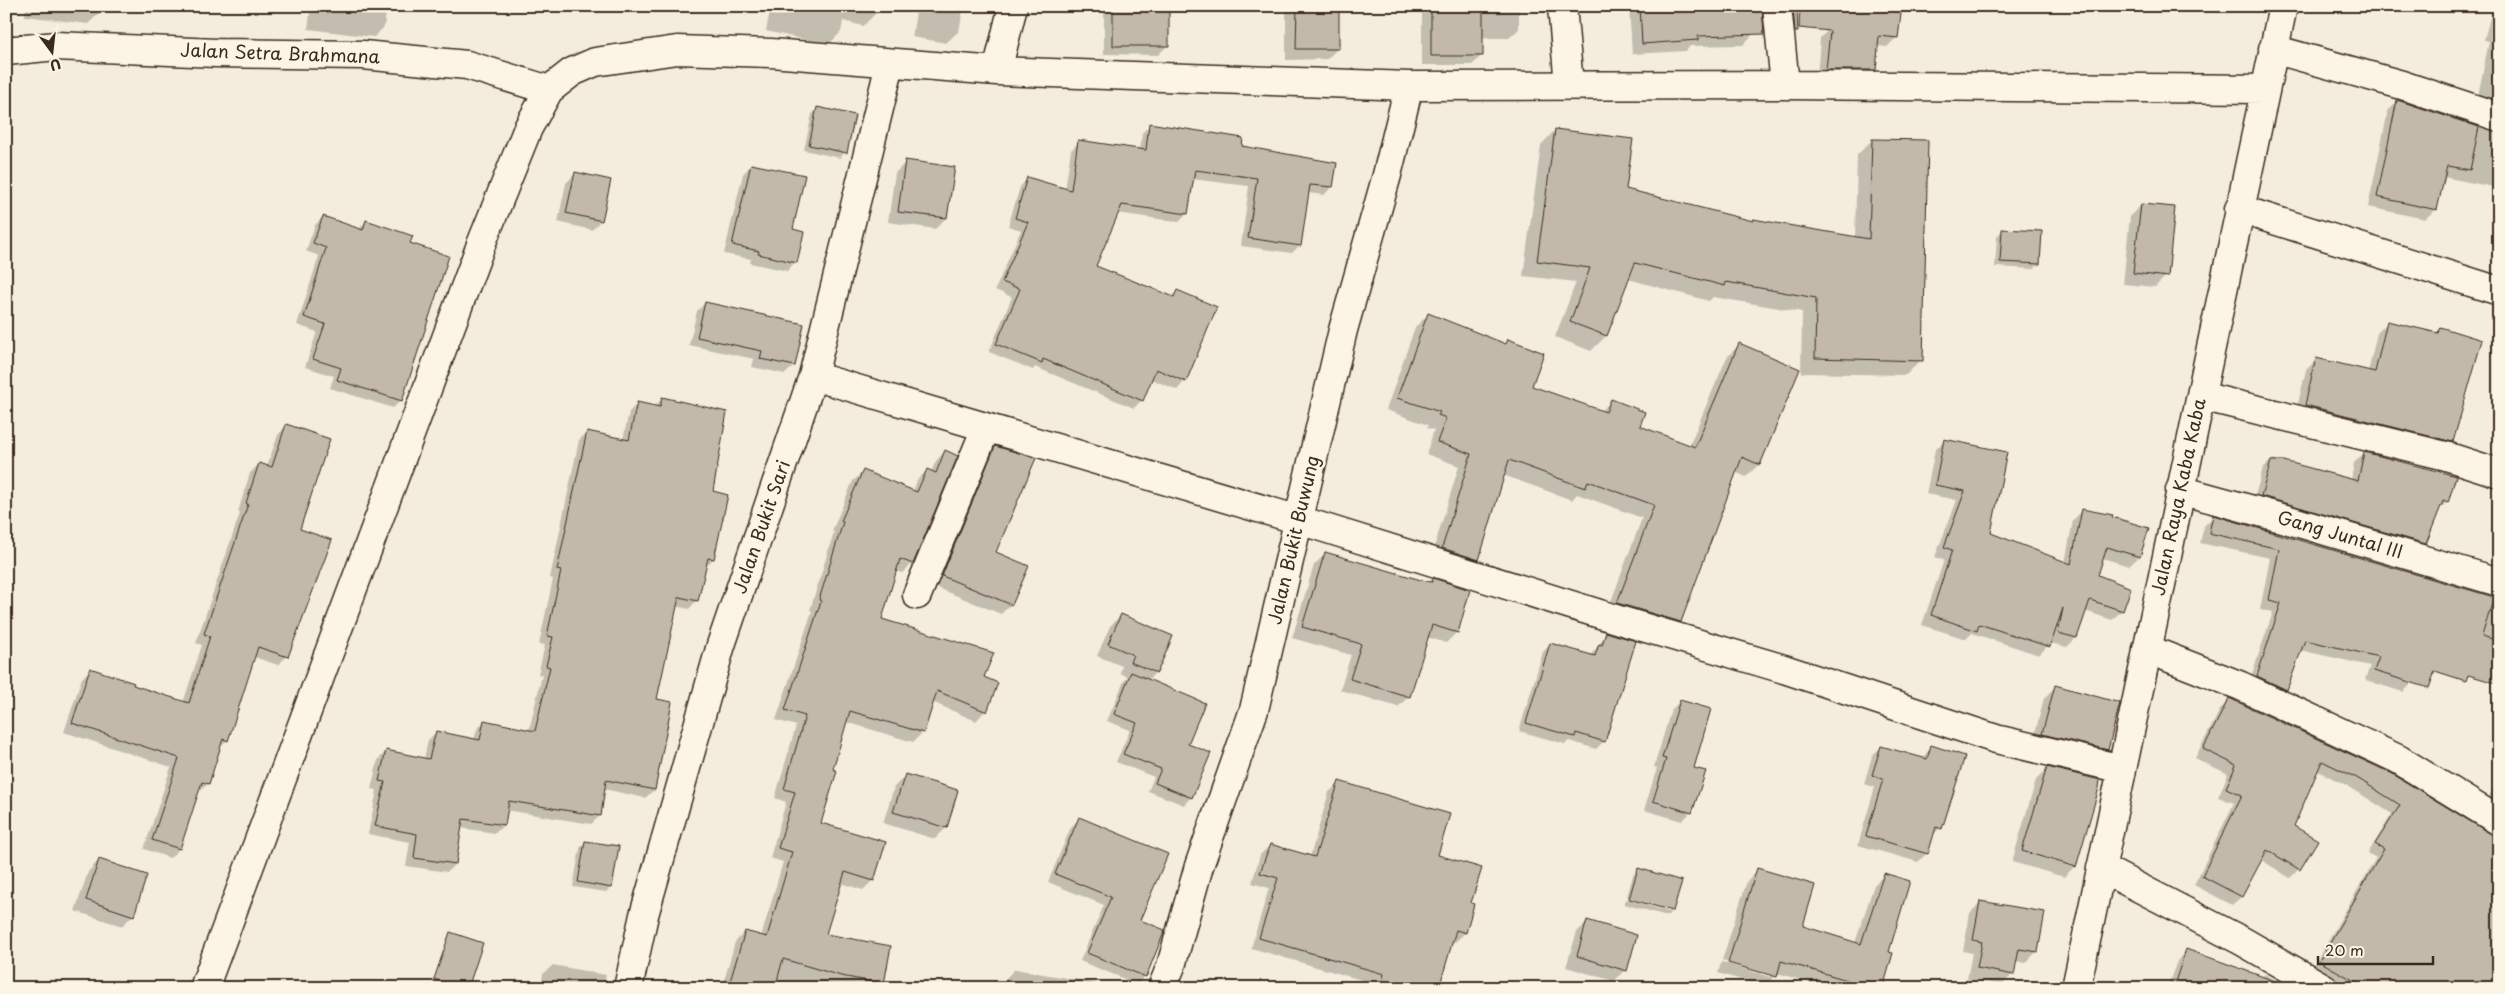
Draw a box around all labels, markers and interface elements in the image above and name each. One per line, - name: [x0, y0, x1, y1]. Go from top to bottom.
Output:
- north arrow: [28, 28, 78, 78]
- street label: Jalan Setra Brahmana: [180, 36, 381, 69]
- text: U: [48, 54, 63, 77]
- street label: Jalan Raya Kaba Kaba: [2143, 395, 2212, 598]
- street label: Jalan Bukit Buwung: [1260, 453, 1325, 627]
- street label: Jalan Bukit Sari: [725, 456, 796, 597]
- street label: Gang Juntal III: [2274, 503, 2406, 564]
- scale bar: [2318, 934, 2432, 966]
- text: 20 m: [2325, 938, 2364, 961]

